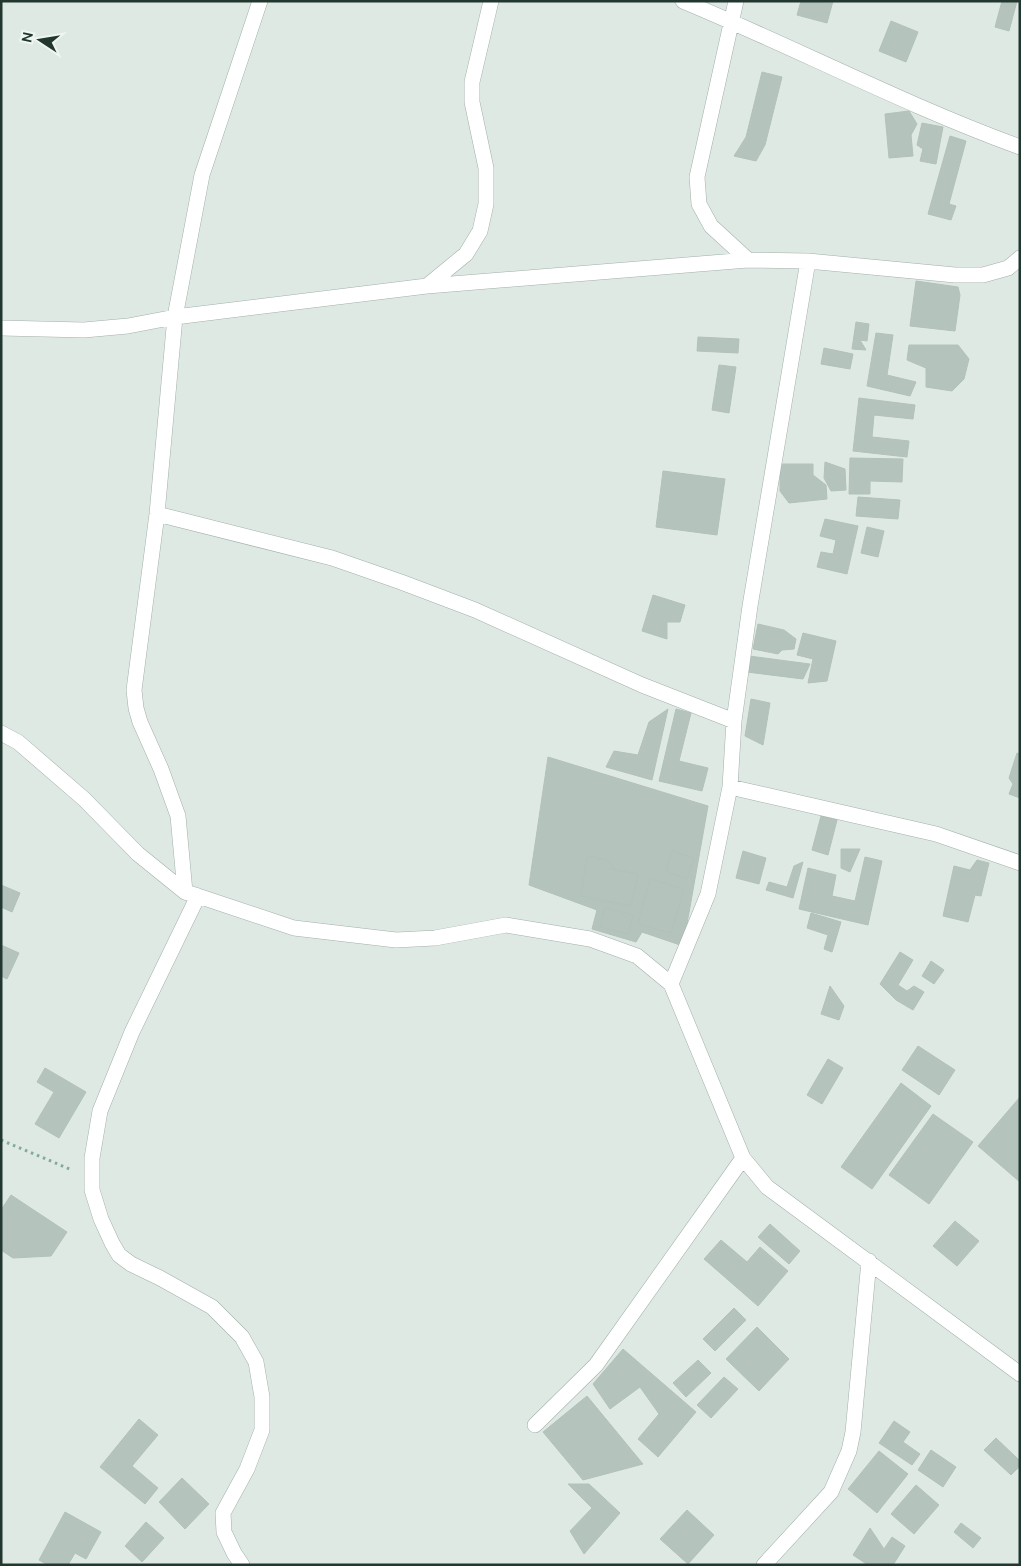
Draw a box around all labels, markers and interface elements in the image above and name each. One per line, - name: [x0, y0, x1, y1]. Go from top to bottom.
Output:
- north arrow: [15, 15, 65, 65]
- text: N: [17, 30, 37, 44]

